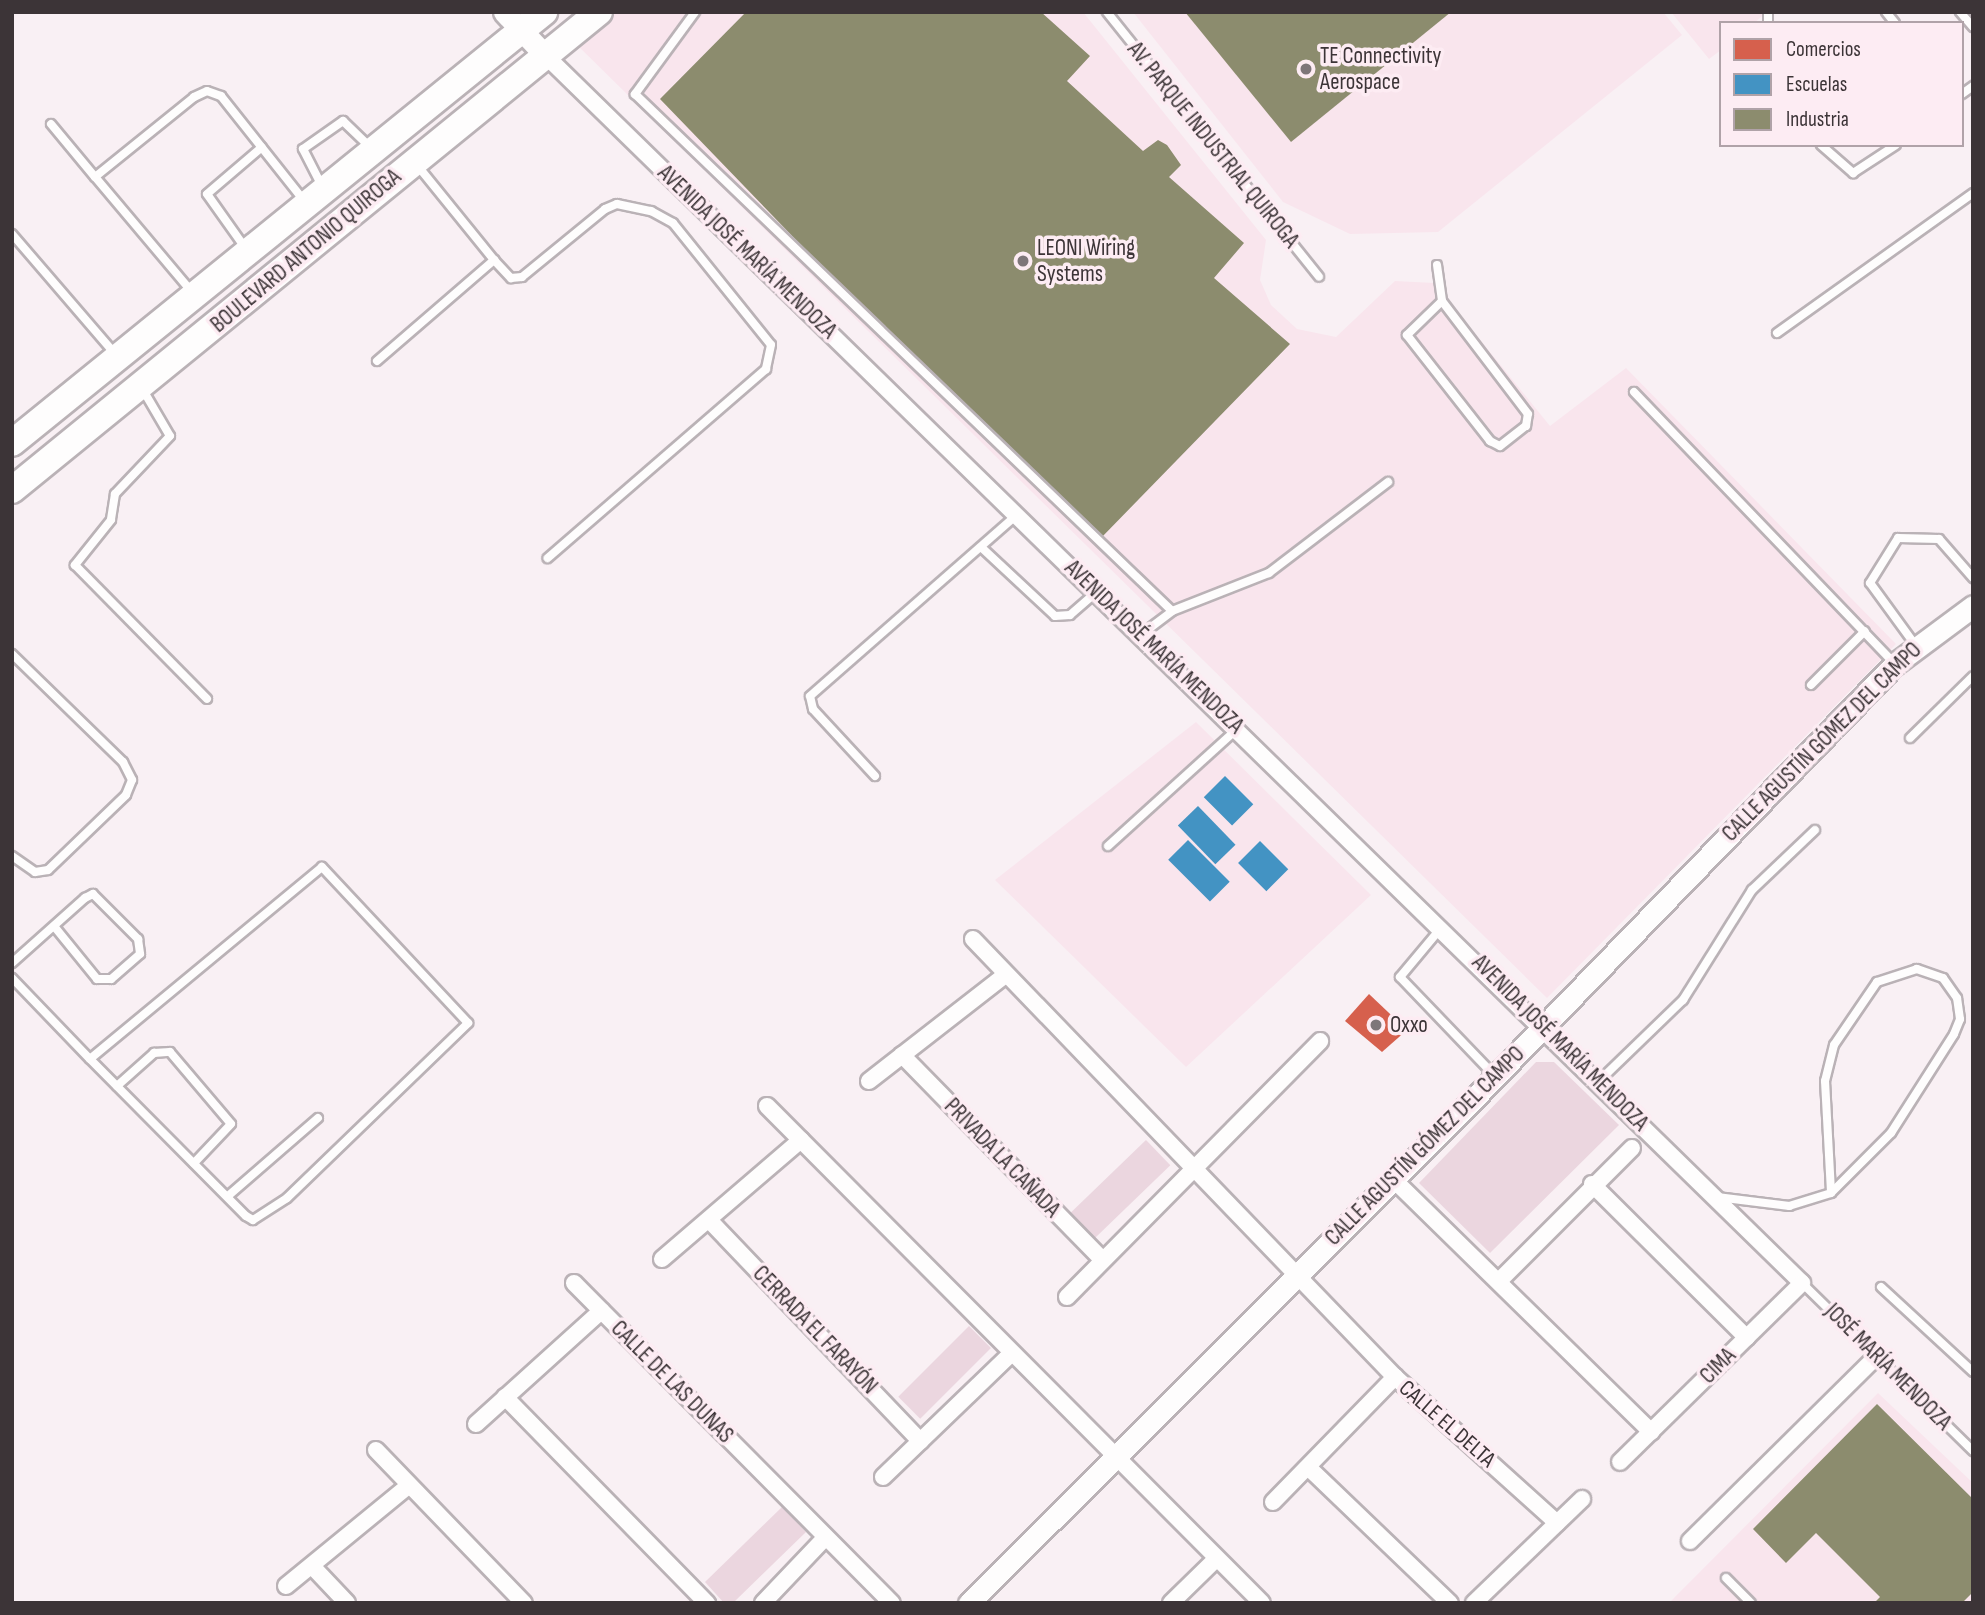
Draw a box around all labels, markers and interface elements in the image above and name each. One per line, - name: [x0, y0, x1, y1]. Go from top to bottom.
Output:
- legend: [1719, 21, 1964, 147]
- street label: AV. PARQUE INDUSTRIAL QUIROGA: [1121, 36, 1305, 254]
- text: Comercios: [1786, 37, 1861, 62]
- place label: TE Connectivity Aerospace: [1320, 42, 1441, 96]
- marker: TE Connectivity Aerospace: [1298, 61, 1314, 77]
- text: Escuelas: [1786, 72, 1847, 97]
- text: Industria: [1786, 107, 1849, 132]
- street label: AVENIDA JOSÉ MARÍA MENDOZA: [652, 159, 842, 345]
- street label: BOULEVARD ANTONIO QUIROGA: [205, 163, 407, 339]
- place label: LEONI Wiring Systems: [1037, 234, 1135, 288]
- marker: LEONI Wiring Systems: [1015, 253, 1031, 269]
- street label: AVENIDA JOSÉ MARÍA MENDOZA: [1059, 554, 1249, 740]
- street label: CALLE AGUSTÍN GÓMEZ DEL CAMPO: [1717, 637, 1927, 847]
- street label: AVENIDA JOSÉ MARÍA MENDOZA: [1466, 949, 1654, 1137]
- place label: Oxxo: [1390, 1011, 1428, 1039]
- marker: Oxxo: [1368, 1017, 1384, 1033]
- street label: CALLE AGUSTÍN GÓMEZ DEL CAMPO: [1320, 1041, 1530, 1251]
- street label: PRIVADA LA CAÑADA: [938, 1093, 1066, 1223]
- street label: CERRADA EL FARAYÓN: [747, 1260, 883, 1400]
- street label: JOSÉ MARÍA MENDOZA: [1819, 1298, 1957, 1436]
- street label: CALLE DE LAS DUNAS: [605, 1315, 739, 1449]
- street label: CIMA: [1694, 1342, 1742, 1390]
- street label: CALLE EL DELTA: [1393, 1375, 1501, 1473]

